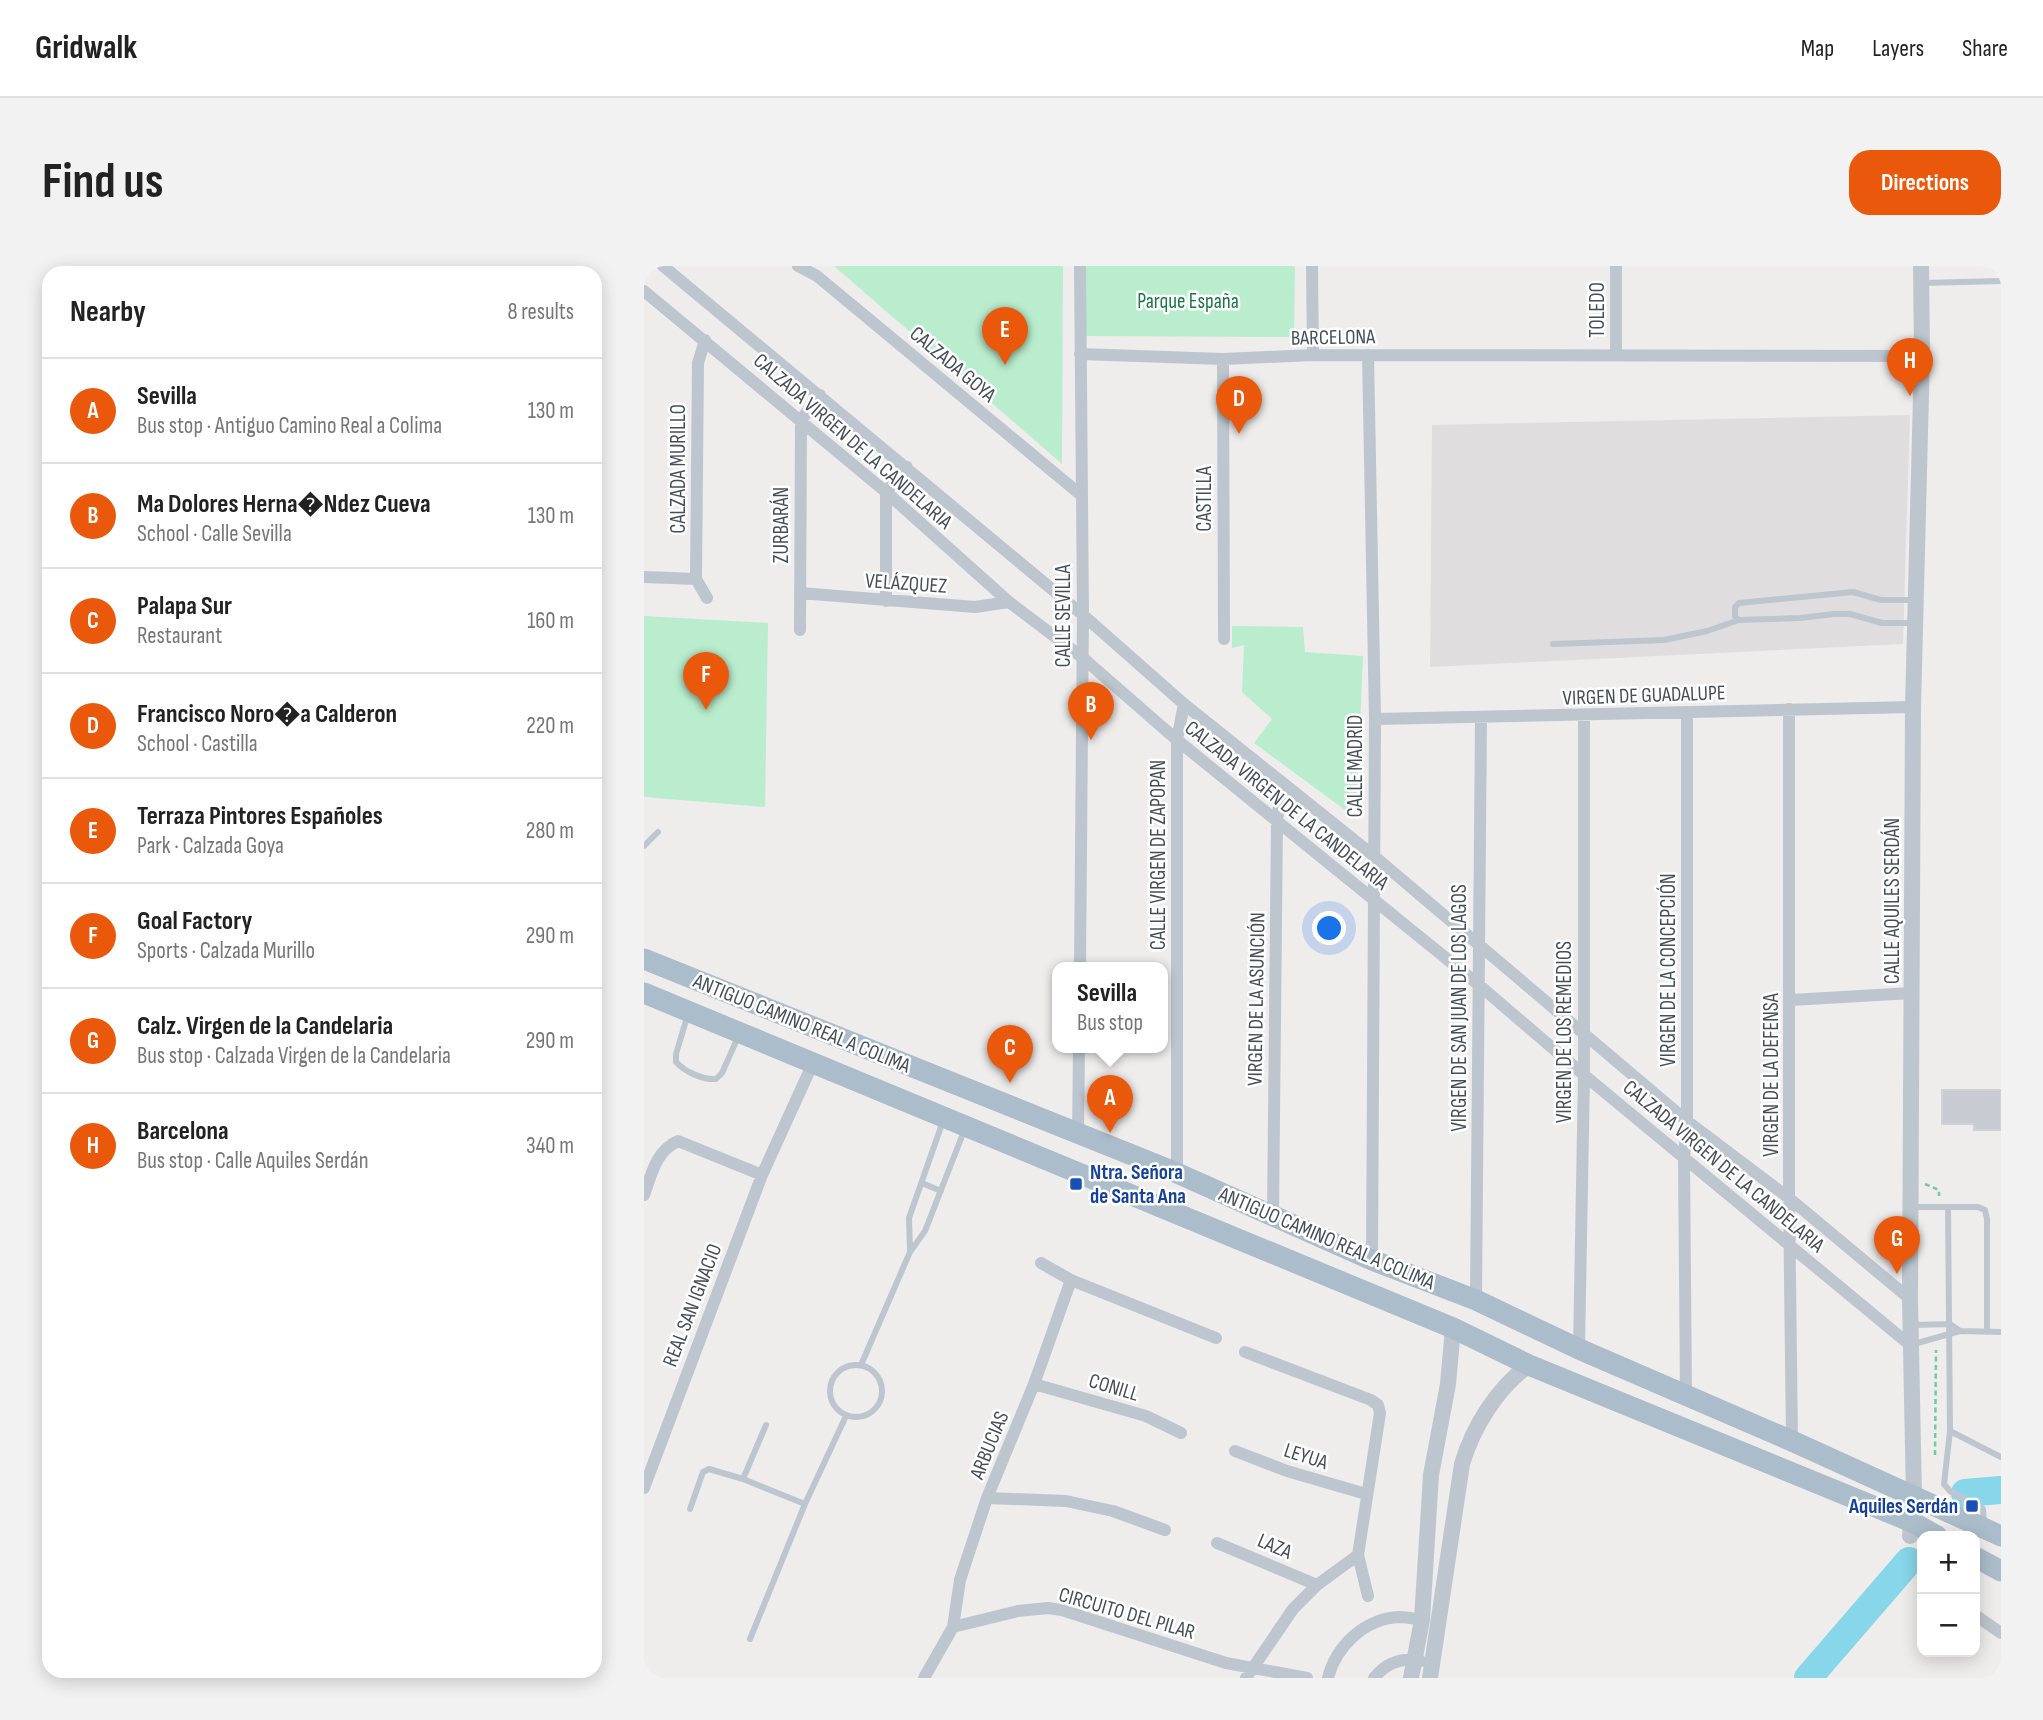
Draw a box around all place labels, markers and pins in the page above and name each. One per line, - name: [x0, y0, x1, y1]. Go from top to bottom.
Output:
- pin: E: [982, 307, 1028, 365]
- pin: H: [1887, 338, 1933, 396]
- pin: D: [1216, 376, 1262, 434]
- pin: F: [683, 652, 729, 710]
- pin: B: [1068, 682, 1114, 740]
- pin: C: [987, 1025, 1033, 1083]
- pin: A: [1087, 1075, 1133, 1133]
- place label: Ntra. Señora de Santa Ana: [1090, 1160, 1186, 1209]
- marker: Ntra. Señora de Santa Ana: [1068, 1176, 1084, 1192]
- pin: G: [1874, 1216, 1920, 1274]
- place label: Aquiles Serdán: [1848, 1494, 1958, 1519]
- marker: Aquiles Serdán: [1964, 1498, 1980, 1514]

